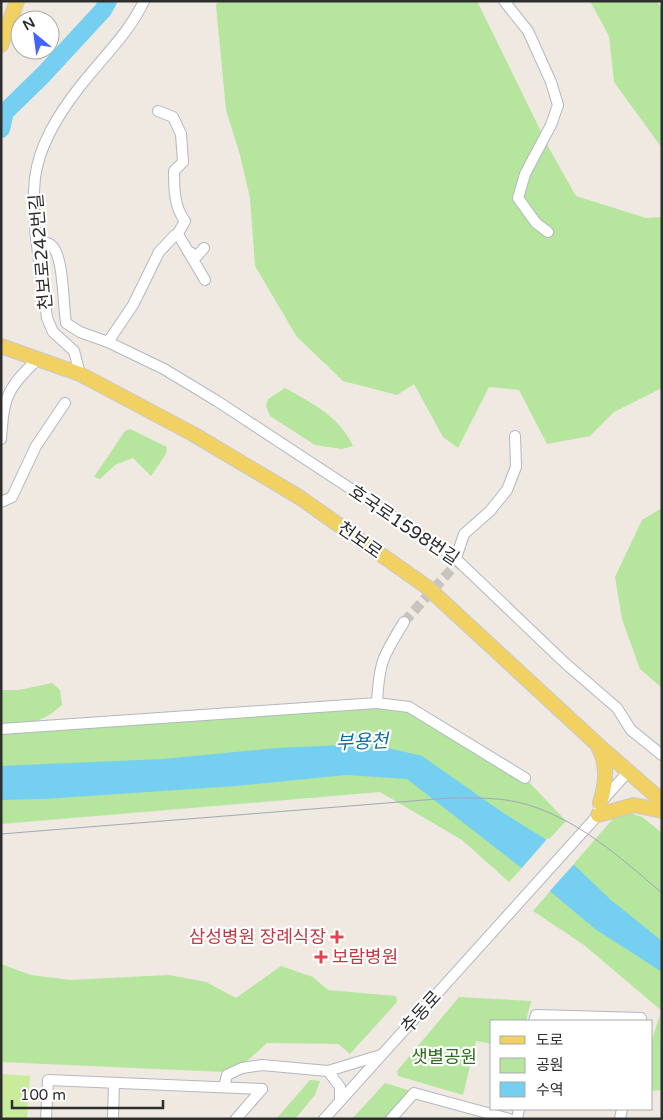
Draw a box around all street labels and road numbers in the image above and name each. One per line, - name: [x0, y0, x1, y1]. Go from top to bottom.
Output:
- street label: 천보로242번길: [25, 193, 57, 311]
- street label: 호국로1598번길: [345, 480, 463, 570]
- street label: 천보로: [333, 517, 387, 563]
- street label: 추동로: [396, 986, 446, 1038]

